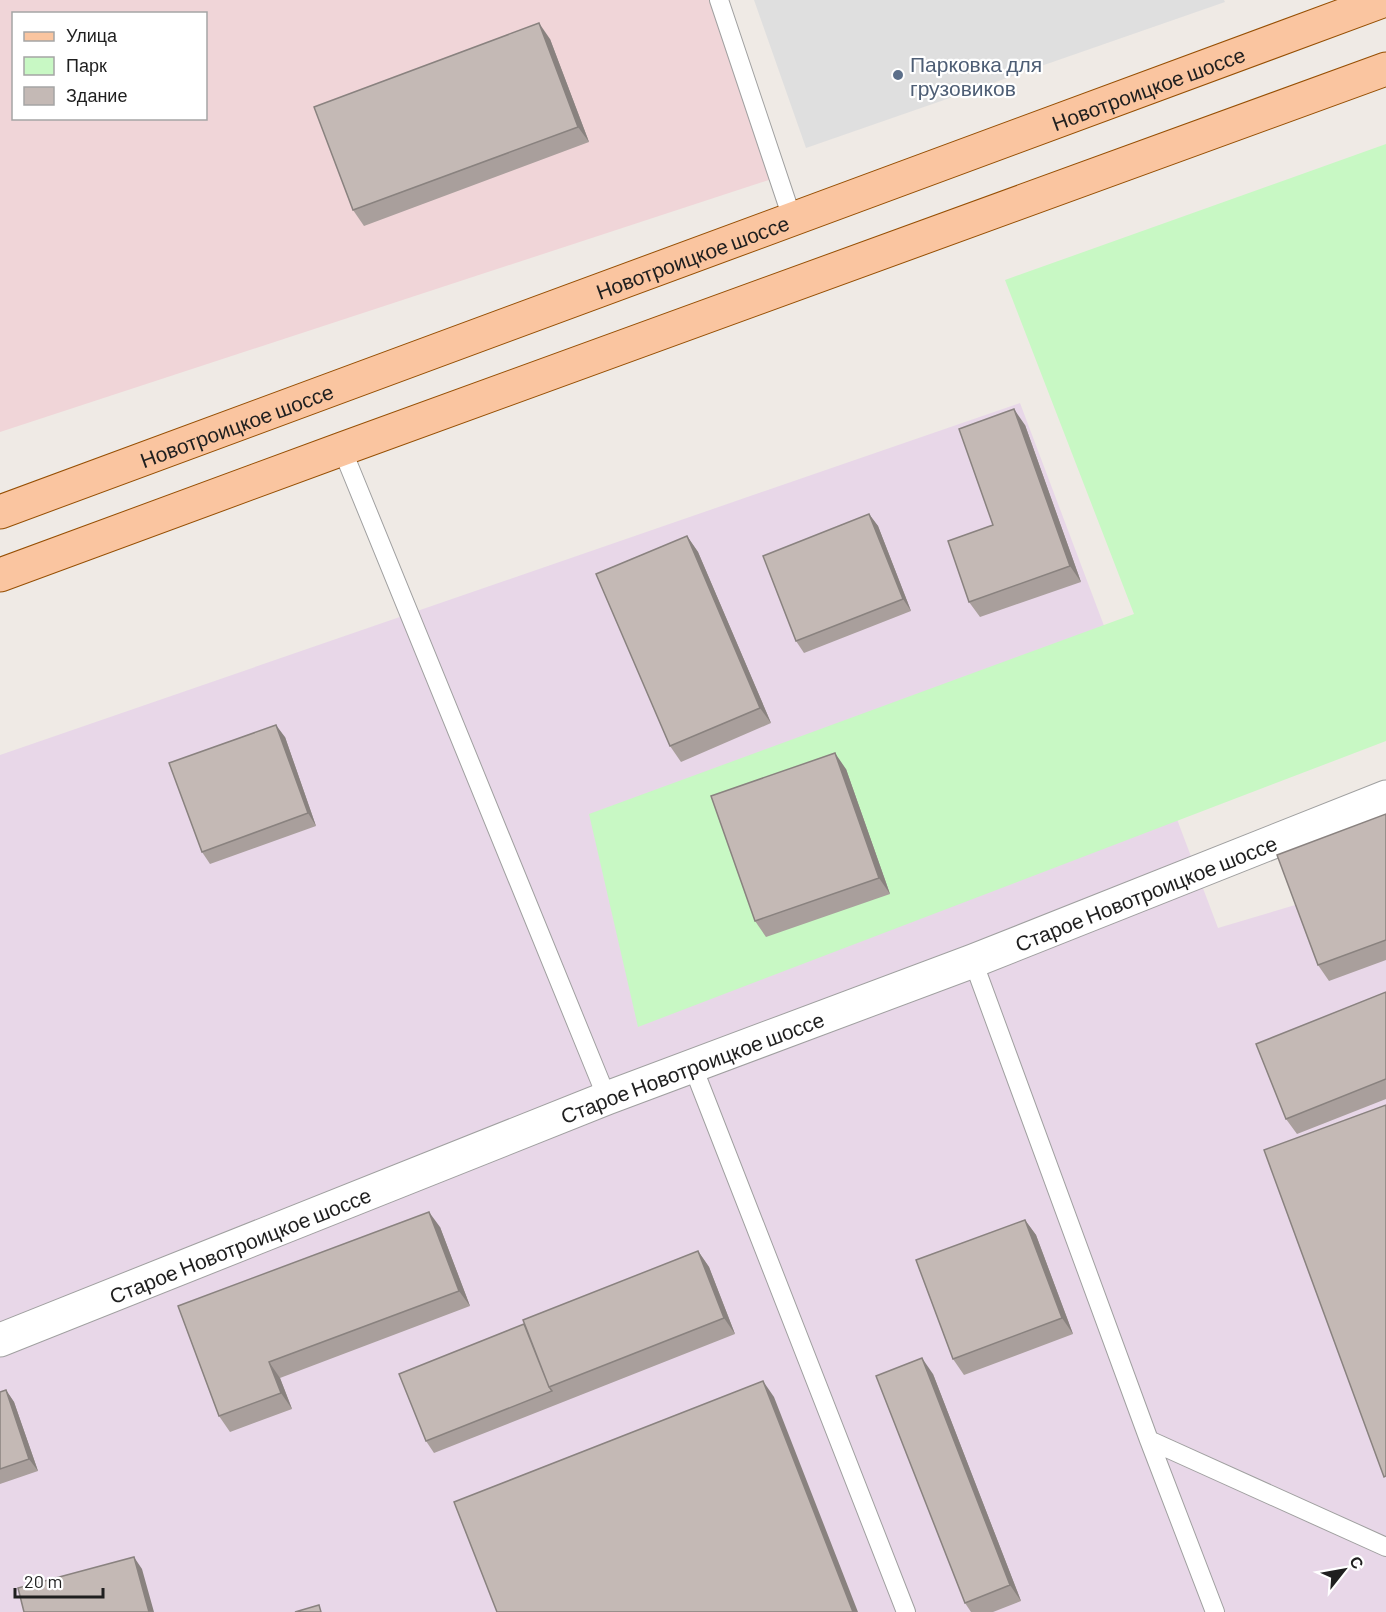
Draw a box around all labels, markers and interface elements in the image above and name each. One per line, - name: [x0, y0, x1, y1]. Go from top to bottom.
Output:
- legend: [12, 12, 207, 120]
- text: Улица: [66, 24, 118, 46]
- street label: Новотроицкое шоссе: [1048, 40, 1248, 135]
- place label: Парковка для грузовиков: [910, 51, 1042, 100]
- text: Парк: [66, 54, 107, 76]
- marker: Парковка для грузовиков: [891, 68, 905, 82]
- text: Здание: [66, 84, 127, 106]
- street label: Новотроицкое шоссе: [592, 209, 792, 303]
- street label: Новотроицкое шоссе: [136, 378, 336, 472]
- street label: Старое Новотроицкое шоссе: [1011, 829, 1280, 956]
- street label: Старое Новотроицкое шоссе: [557, 1006, 827, 1128]
- street label: Старое Новотроицкое шоссе: [105, 1181, 374, 1308]
- north arrow: [1314, 1540, 1374, 1600]
- text: С: [1346, 1552, 1369, 1572]
- scale bar: [15, 1561, 104, 1599]
- text: 20 m: [24, 1570, 62, 1592]

